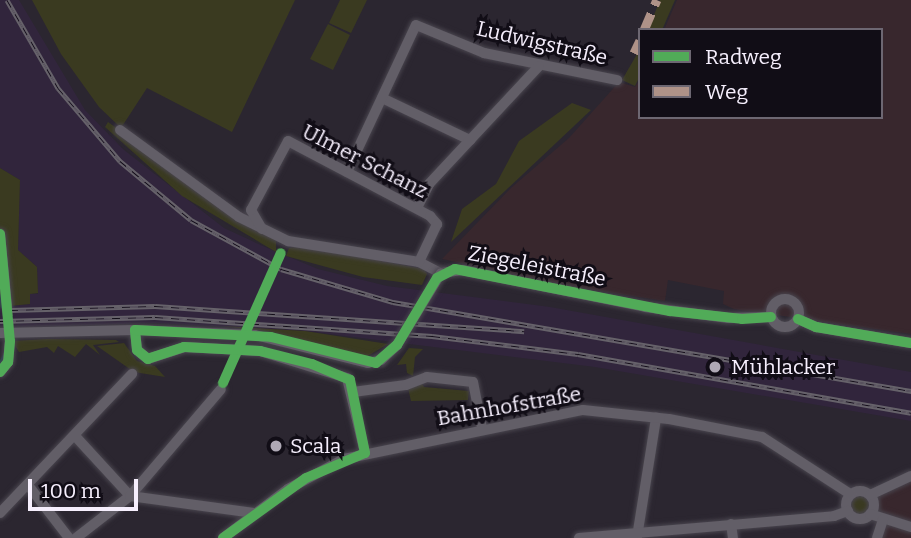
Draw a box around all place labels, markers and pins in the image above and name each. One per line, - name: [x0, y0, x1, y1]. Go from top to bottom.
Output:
- place label: Mühlacker: [731, 354, 835, 380]
- marker: Mühlacker: [705, 357, 725, 377]
- place label: Scala: [290, 433, 341, 459]
- marker: Scala: [268, 438, 284, 454]

